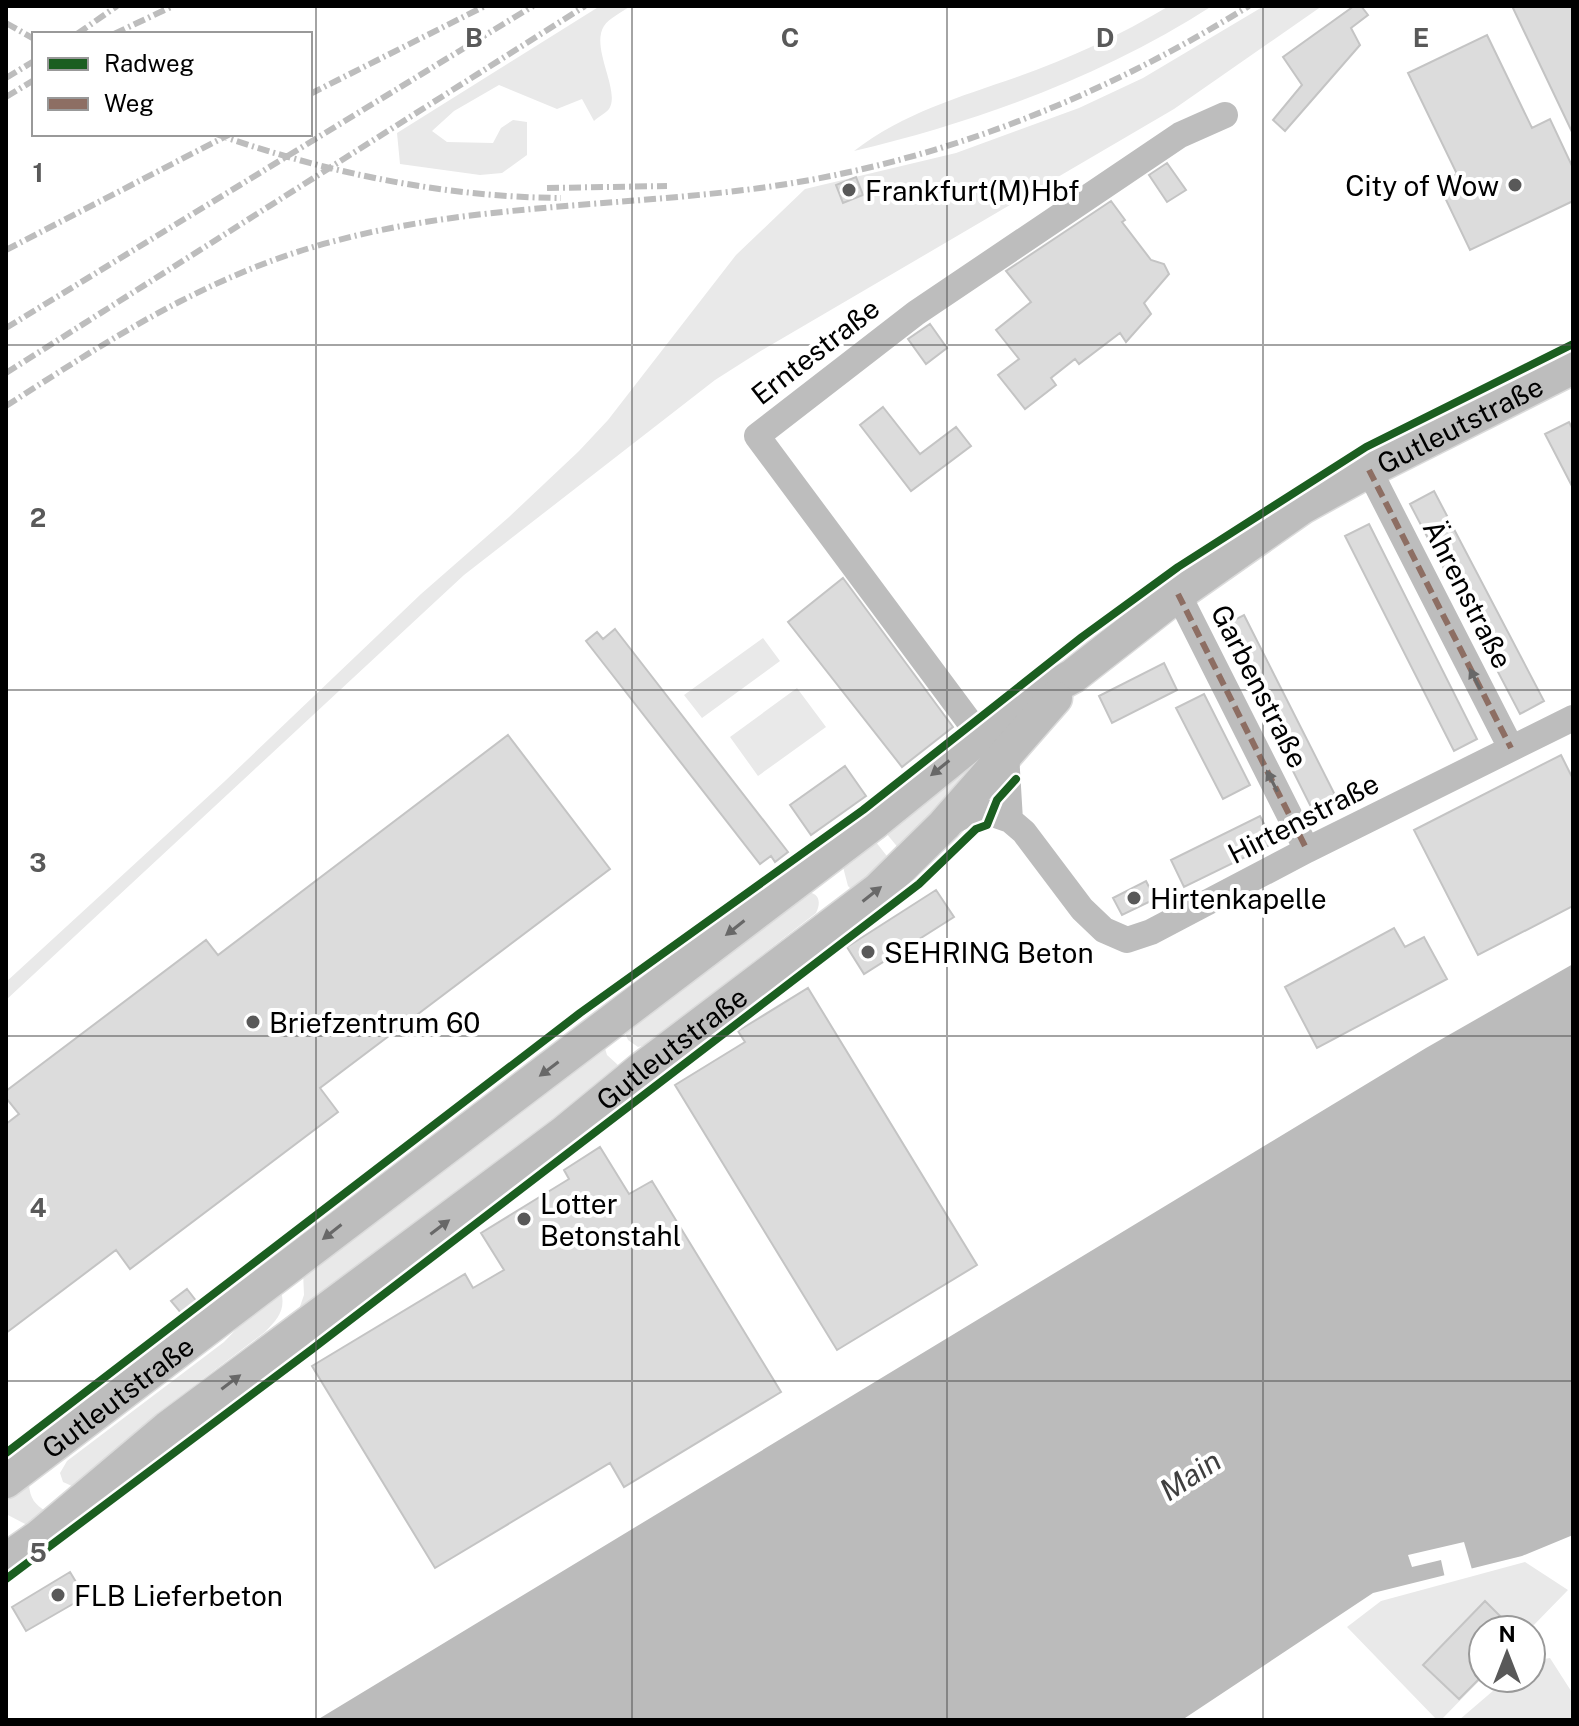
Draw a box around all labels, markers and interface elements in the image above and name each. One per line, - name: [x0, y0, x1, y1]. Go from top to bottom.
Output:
- text: B: [465, 22, 483, 53]
- text: C: [781, 22, 799, 53]
- text: D: [1096, 22, 1114, 53]
- text: E: [1413, 22, 1429, 53]
- legend: [32, 32, 312, 136]
- text: Radweg: [104, 49, 195, 77]
- text: Weg: [104, 89, 154, 117]
- text: 1: [32, 157, 44, 188]
- place label: City of Wow: [1345, 169, 1499, 202]
- place label: Frankfurt(M)Hbf: [865, 174, 1079, 207]
- marker: City of Wow: [1506, 176, 1524, 194]
- marker: Frankfurt(M)Hbf: [840, 181, 858, 199]
- street label: Erntestraße: [745, 291, 885, 411]
- street label: Gutleutstraße: [1371, 369, 1548, 480]
- text: 2: [30, 502, 46, 533]
- street label: Ährenstraße: [1417, 514, 1519, 674]
- street label: Garbenstraße: [1205, 599, 1315, 773]
- one-way arrow: [1469, 667, 1482, 690]
- one-way arrow: [931, 759, 951, 776]
- street label: Hirtenstraße: [1222, 766, 1384, 870]
- one-way arrow: [1265, 769, 1279, 792]
- text: 3: [29, 847, 47, 878]
- place label: Hirtenkapelle: [1150, 882, 1327, 915]
- one-way arrow: [862, 887, 882, 903]
- marker: Hirtenkapelle: [1125, 889, 1143, 907]
- one-way arrow: [725, 919, 746, 935]
- place label: SEHRING Beton: [884, 936, 1094, 969]
- marker: SEHRING Beton: [859, 943, 877, 961]
- street label: Gutleutstraße: [589, 979, 753, 1116]
- place label: Briefzentrum 60: [269, 1006, 480, 1039]
- marker: Briefzentrum 60: [244, 1013, 262, 1031]
- one-way arrow: [539, 1061, 560, 1077]
- place label: Lotter Betonstahl: [540, 1187, 681, 1252]
- text: 4: [29, 1192, 47, 1223]
- marker: Lotter Betonstahl: [515, 1210, 533, 1228]
- one-way arrow: [429, 1219, 450, 1235]
- one-way arrow: [322, 1223, 342, 1240]
- street label: Gutleutstraße: [35, 1328, 200, 1464]
- one-way arrow: [220, 1374, 242, 1390]
- water label: Main: [1153, 1442, 1227, 1508]
- text: 5: [29, 1537, 47, 1568]
- place label: FLB Lieferbeton: [74, 1579, 283, 1612]
- marker: FLB Lieferbeton: [49, 1586, 67, 1604]
- north arrow: [1467, 1614, 1547, 1694]
- text: N: [1498, 1621, 1516, 1647]

